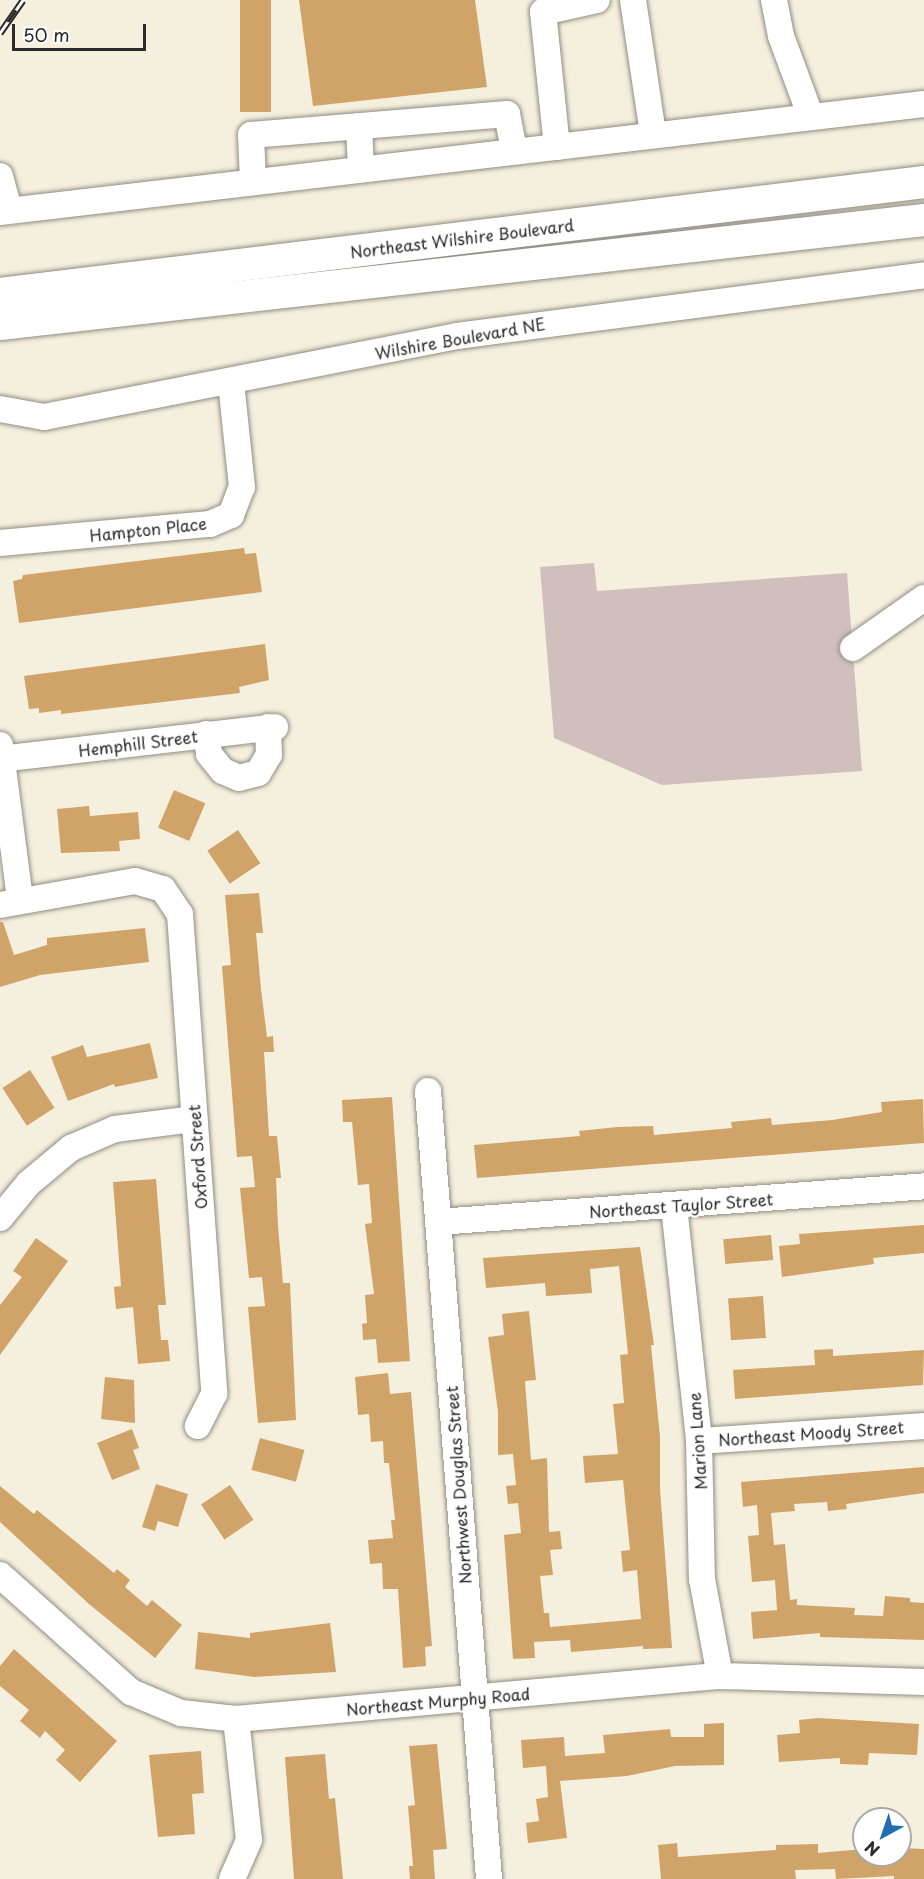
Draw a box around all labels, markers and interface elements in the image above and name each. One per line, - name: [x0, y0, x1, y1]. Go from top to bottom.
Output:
- scale bar: [15, 12, 148, 50]
- text: 50 m: [23, 21, 70, 48]
- street label: Northeast Wilshire Boulevard: [349, 215, 575, 261]
- street label: Wilshire Boulevard NE: [374, 314, 546, 362]
- street label: Hampton Place: [89, 513, 207, 545]
- street label: Hemphill Street: [77, 726, 199, 760]
- street label: Oxford Street: [184, 1104, 210, 1210]
- street label: Northeast Taylor Street: [589, 1189, 773, 1221]
- street label: Northwest Douglas Street: [441, 1385, 475, 1585]
- street label: Marion Lane: [684, 1392, 710, 1490]
- street label: Northeast Moody Street: [717, 1417, 905, 1449]
- street label: Northeast Murphy Road: [344, 1683, 532, 1719]
- north arrow: [852, 1807, 912, 1867]
- text: N: [859, 1836, 884, 1863]

